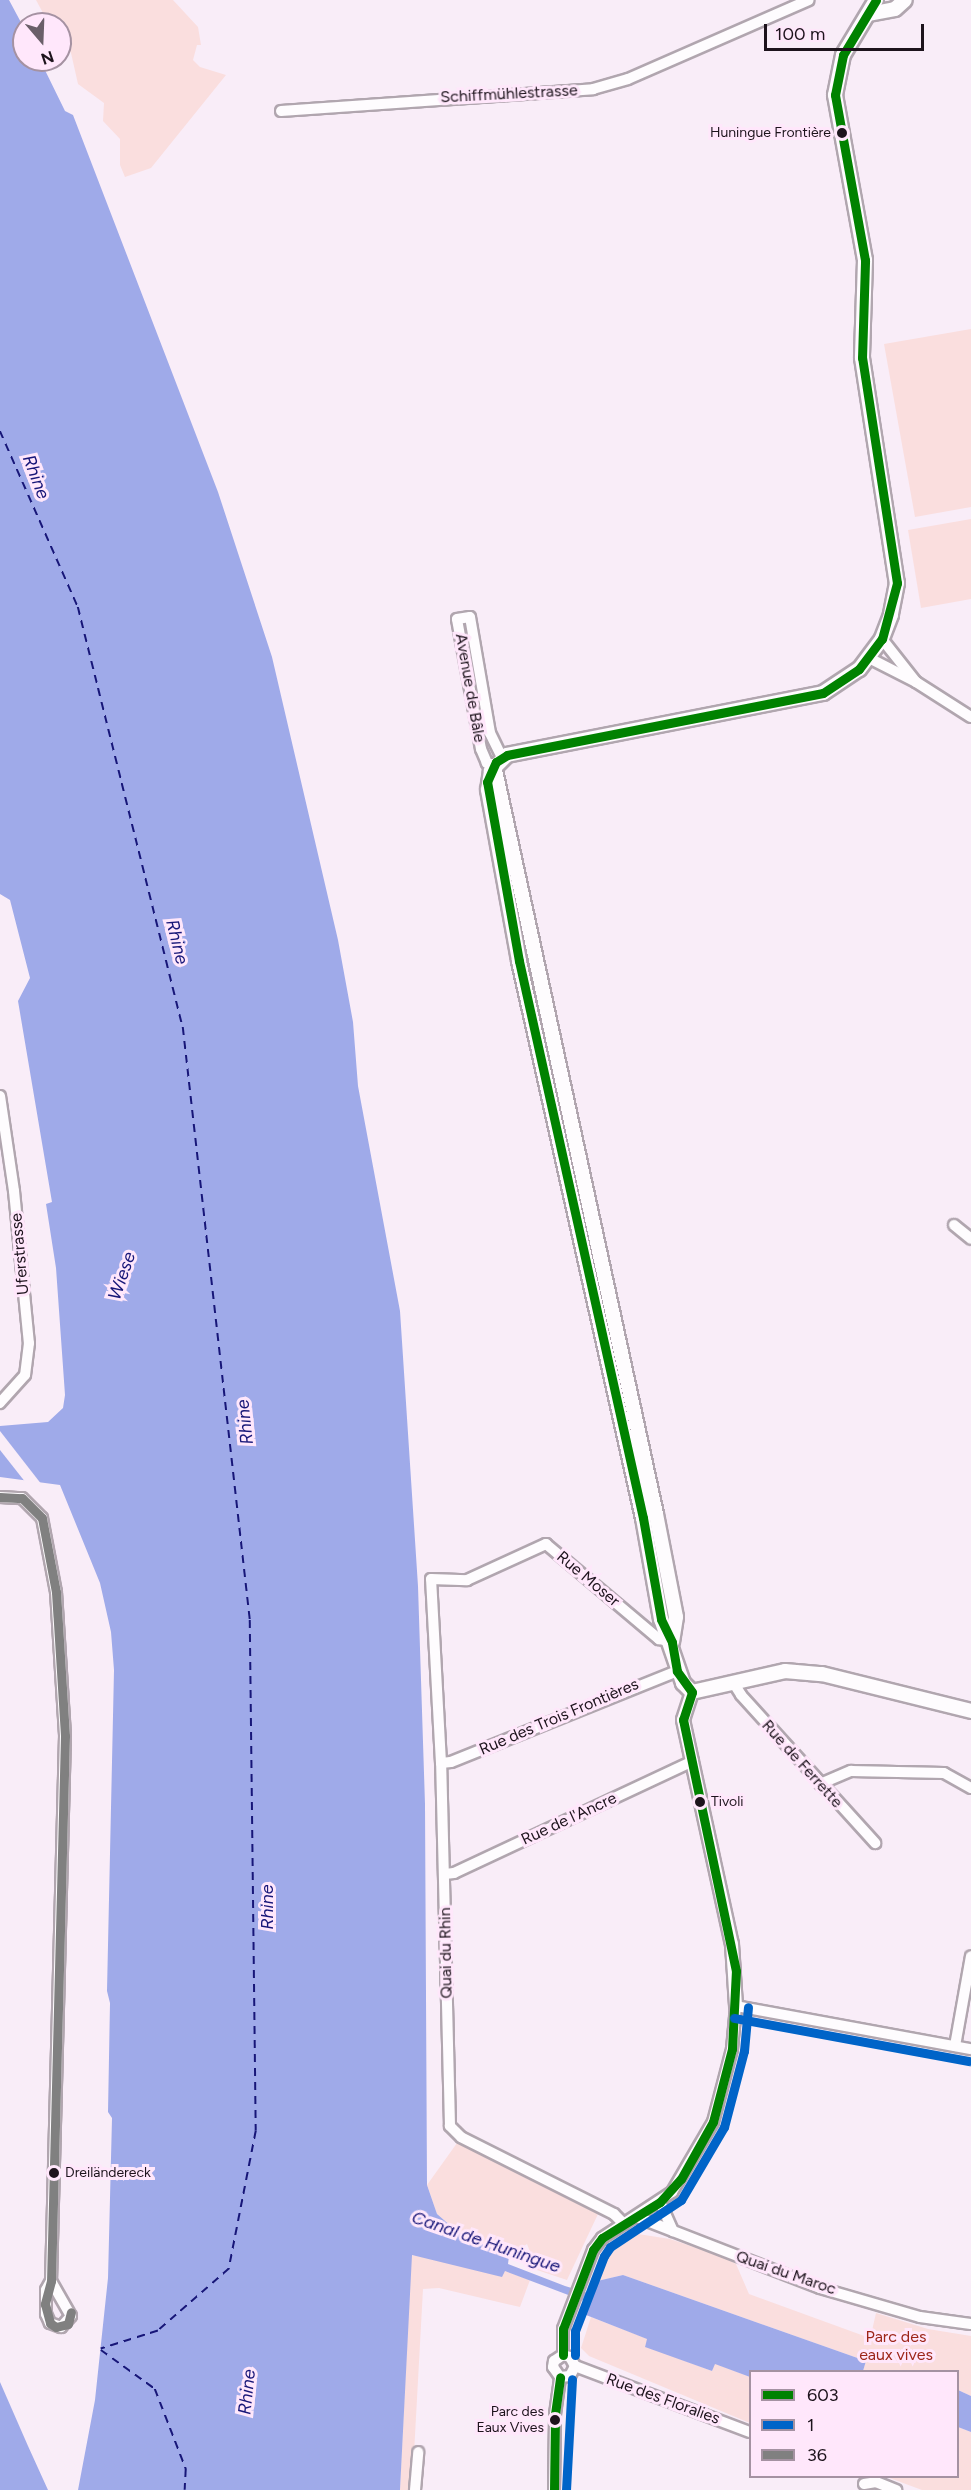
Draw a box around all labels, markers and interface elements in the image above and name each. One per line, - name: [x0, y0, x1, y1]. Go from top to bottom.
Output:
- north arrow: [12, 12, 72, 72]
- scale bar: [767, 12, 928, 50]
- text: 100 m: [775, 23, 825, 45]
- text: N: [38, 47, 56, 69]
- street label: Schiffmühlestrasse: [440, 81, 578, 107]
- place label: Huningue Frontière: [710, 125, 831, 141]
- marker: Huningue Frontière: [836, 127, 848, 139]
- water label: Rhine: [18, 452, 54, 502]
- street label: Avenue de Bâle: [451, 632, 489, 744]
- water label: Rhine: [161, 917, 193, 967]
- street label: Uferstrasse: [7, 1212, 33, 1296]
- water label: Wiese: [104, 1249, 140, 1303]
- water label: Rhine: [232, 1398, 258, 1446]
- street label: Rue Moser: [553, 1547, 623, 1611]
- street label: Rue des Trois Frontières: [476, 1675, 642, 1759]
- street label: Rue de Ferrette: [758, 1716, 846, 1812]
- street label: Rue de l'Ancre: [518, 1789, 620, 1849]
- place label: Tivoli: [711, 1794, 744, 1810]
- marker: Tivoli: [694, 1796, 706, 1808]
- water label: Rhine: [256, 1884, 278, 1930]
- street label: Quai du Rhin: [436, 1907, 456, 1999]
- place label: Dreiländereck: [65, 2165, 151, 2181]
- marker: Dreiländereck: [48, 2167, 60, 2179]
- water label: Canal de Huningue: [409, 2206, 563, 2278]
- street label: Quai du Maroc: [733, 2247, 839, 2299]
- park label: Parc des eaux vives: [859, 2327, 933, 2365]
- water label: Rhine: [234, 2368, 260, 2416]
- street label: Rue des Floralies: [604, 2370, 722, 2428]
- legend: [749, 2370, 959, 2478]
- text: 603: [807, 2384, 839, 2406]
- place label: Parc des Eaux Vives: [476, 2404, 544, 2436]
- marker: Parc des Eaux Vives: [549, 2414, 561, 2426]
- text: 1: [807, 2414, 814, 2436]
- text: 36: [807, 2444, 827, 2466]

